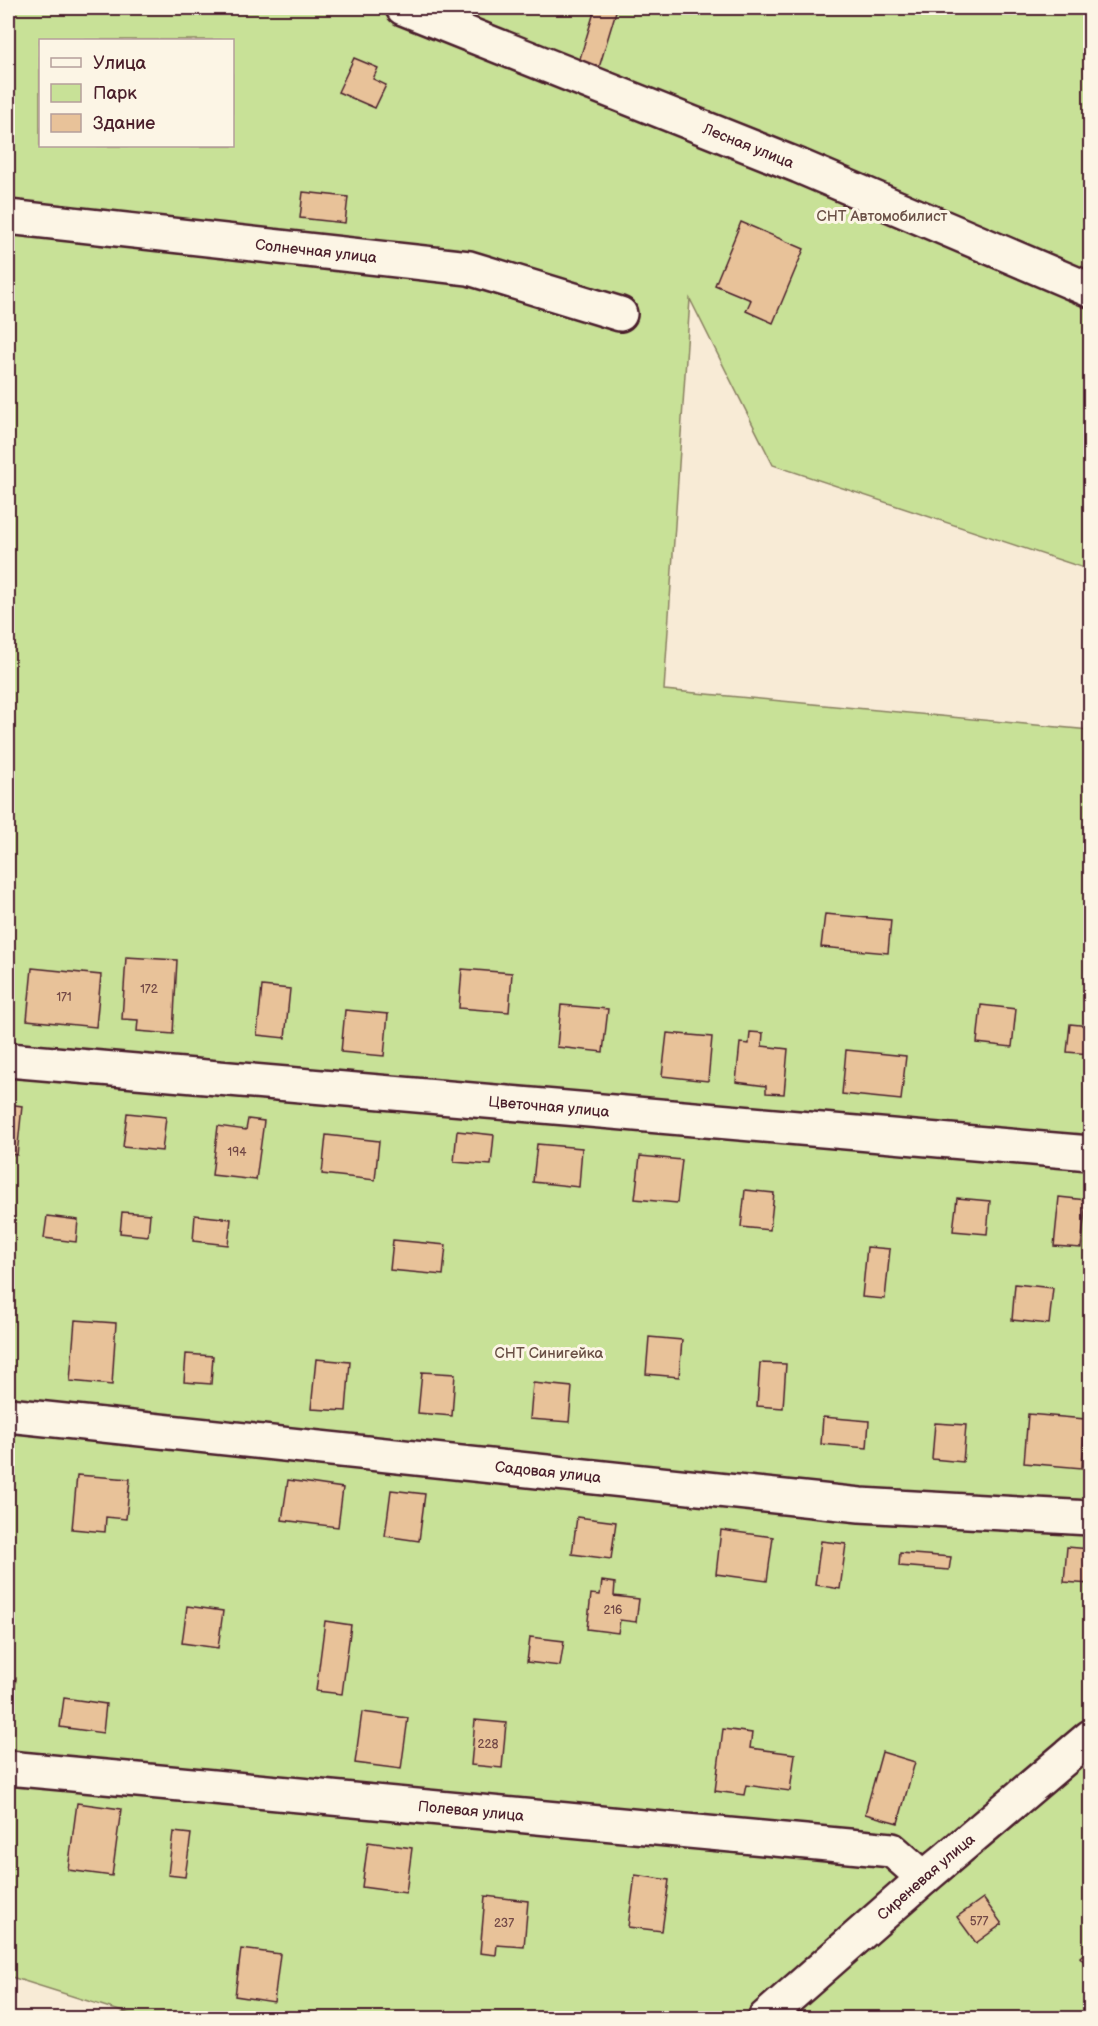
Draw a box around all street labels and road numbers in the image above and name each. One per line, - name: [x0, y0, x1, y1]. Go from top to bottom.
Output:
- street label: Лесная улица: [699, 119, 797, 173]
- street label: Солнечная улица: [254, 235, 378, 267]
- street label: Цветочная улица: [488, 1092, 610, 1121]
- street label: Садовая улица: [494, 1457, 602, 1487]
- street label: Полевая улица: [417, 1797, 525, 1825]
- street label: Сиреневая улица: [873, 1830, 979, 1924]

